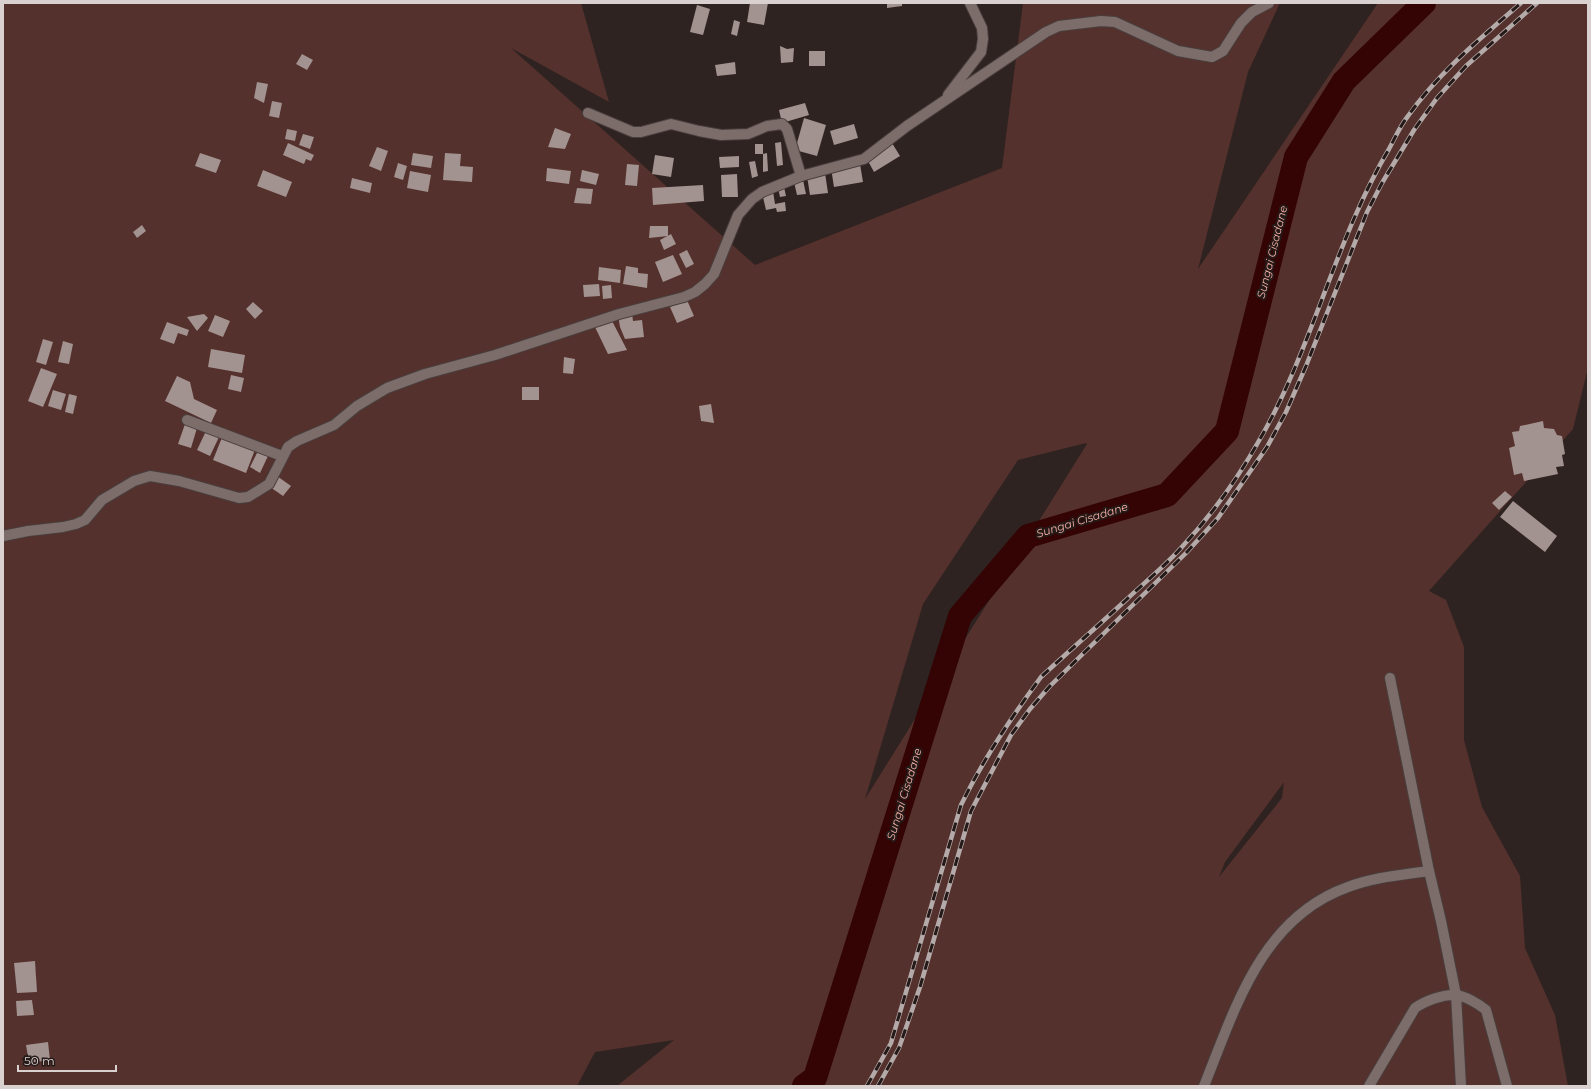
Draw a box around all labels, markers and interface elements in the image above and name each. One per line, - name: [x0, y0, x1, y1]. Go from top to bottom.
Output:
- water label: Sungai Cisadane: [1254, 204, 1290, 300]
- water label: Sungai Cisadane: [1034, 499, 1130, 541]
- water label: Sungai Cisadane: [883, 746, 925, 842]
- scale bar: [18, 1047, 116, 1073]
- text: 50 m: [24, 1053, 55, 1068]

